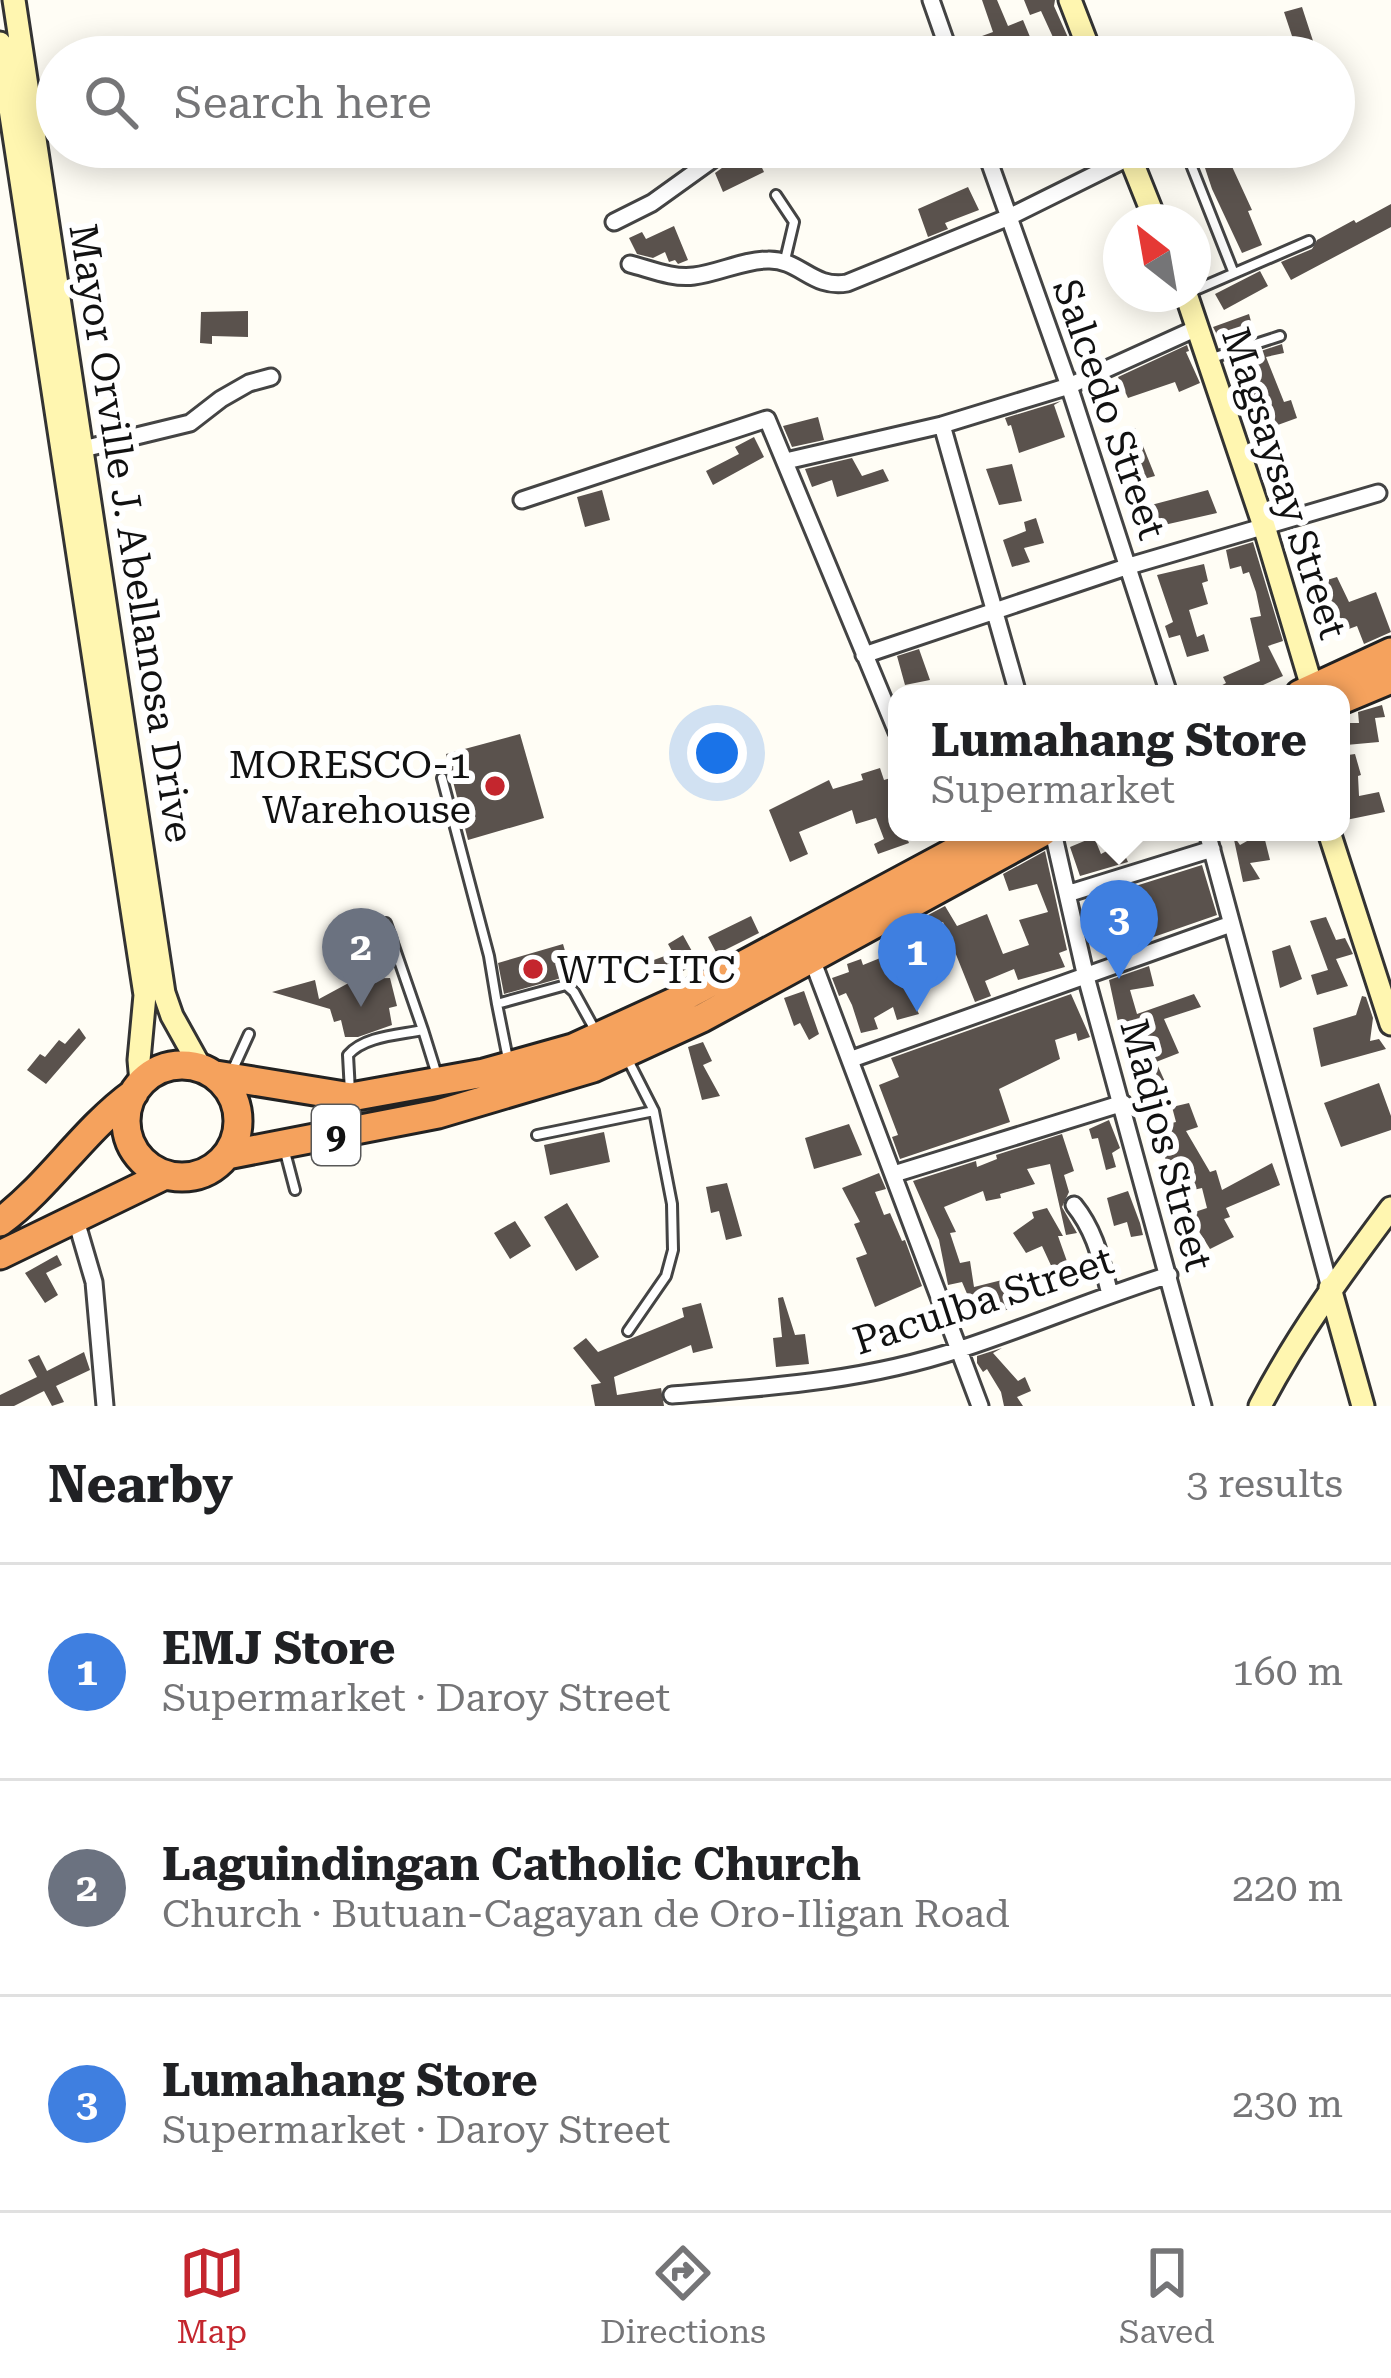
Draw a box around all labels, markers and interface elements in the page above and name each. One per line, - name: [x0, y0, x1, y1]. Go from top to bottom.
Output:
- search box: [36, 36, 1355, 168]
- icon: search: [78, 69, 144, 135]
- text: Search here: [174, 76, 432, 129]
- north arrow: [1103, 204, 1211, 312]
- street label: Mayor Orville J. Abellanosa Drive: [59, 221, 203, 846]
- street label: Salcedo Street: [1043, 273, 1175, 545]
- street label: Magsaysay Street: [1212, 322, 1356, 645]
- popup: [888, 685, 1350, 841]
- text: Lumahang Store: [931, 714, 1307, 767]
- your location: [687, 723, 747, 783]
- place label: MORESCO-1 Warehouse: [229, 742, 471, 833]
- text: Supermarket: [931, 767, 1175, 813]
- marker: MORESCO-1 Warehouse: [482, 773, 508, 799]
- pin: 3: [1080, 880, 1158, 979]
- pin: 2: [322, 908, 400, 1007]
- pin: 1: [878, 913, 956, 1012]
- place label: WTC-ITC: [557, 947, 736, 993]
- marker: WTC-ITC: [520, 956, 546, 982]
- street label: Madjos Street: [1110, 1015, 1222, 1276]
- road number: 9: [312, 1105, 360, 1165]
- street label: Paculba Street: [848, 1237, 1119, 1365]
- text: Nearby: [48, 1455, 233, 1514]
- text: 3 results: [1186, 1461, 1343, 1507]
- text: EMJ Store: [162, 1622, 395, 1675]
- text: 1: [76, 1649, 98, 1695]
- text: 160 m: [1232, 1649, 1343, 1695]
- text: Supermarket · Daroy Street: [162, 1675, 670, 1721]
- text: Laguindingan Catholic Church: [162, 1838, 861, 1891]
- text: 2: [76, 1865, 98, 1911]
- text: 220 m: [1232, 1865, 1343, 1911]
- text: Church · Butuan-Cagayan de Oro-Iligan Road: [162, 1891, 1010, 1937]
- text: Lumahang Store: [162, 2054, 538, 2107]
- text: 3: [76, 2081, 98, 2127]
- text: 230 m: [1232, 2081, 1343, 2127]
- text: Supermarket · Daroy Street: [162, 2107, 670, 2153]
- tab: Map: [176, 2240, 247, 2351]
- tab: Directions: [600, 2240, 766, 2351]
- tab: Saved: [1119, 2240, 1215, 2351]

